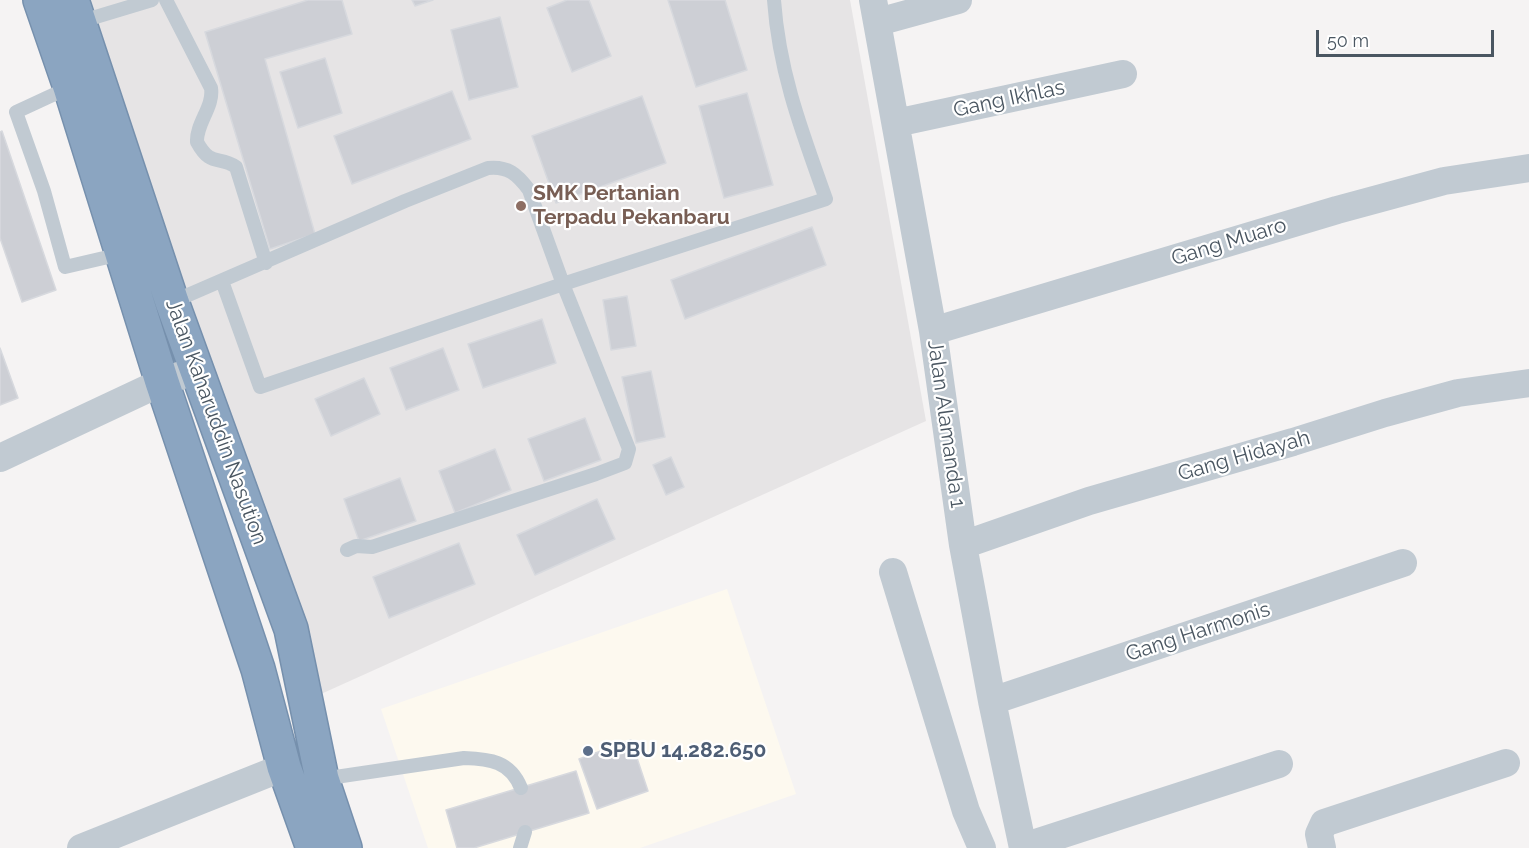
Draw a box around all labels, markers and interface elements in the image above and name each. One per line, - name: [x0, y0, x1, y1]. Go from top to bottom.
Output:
- scale bar: [1319, 18, 1498, 56]
- text: 50 m: [1327, 30, 1369, 51]
- street label: Gang Ikhlas: [951, 75, 1067, 123]
- place label: SMK Pertanian Terpadu Pekanbaru: [533, 181, 730, 231]
- marker: SMK Pertanian Terpadu Pekanbaru: [514, 199, 528, 213]
- street label: Gang Muaro: [1168, 213, 1290, 271]
- street label: Jalan Kaharuddin Nasution: [160, 296, 272, 548]
- street label: Jalan Alamanda 1: [922, 338, 970, 510]
- street label: Gang Hidayah: [1175, 425, 1313, 487]
- street label: Gang Harmonis: [1123, 597, 1273, 667]
- place label: SPBU 14.282.650: [600, 738, 766, 764]
- marker: SPBU 14.282.650: [581, 744, 595, 758]

